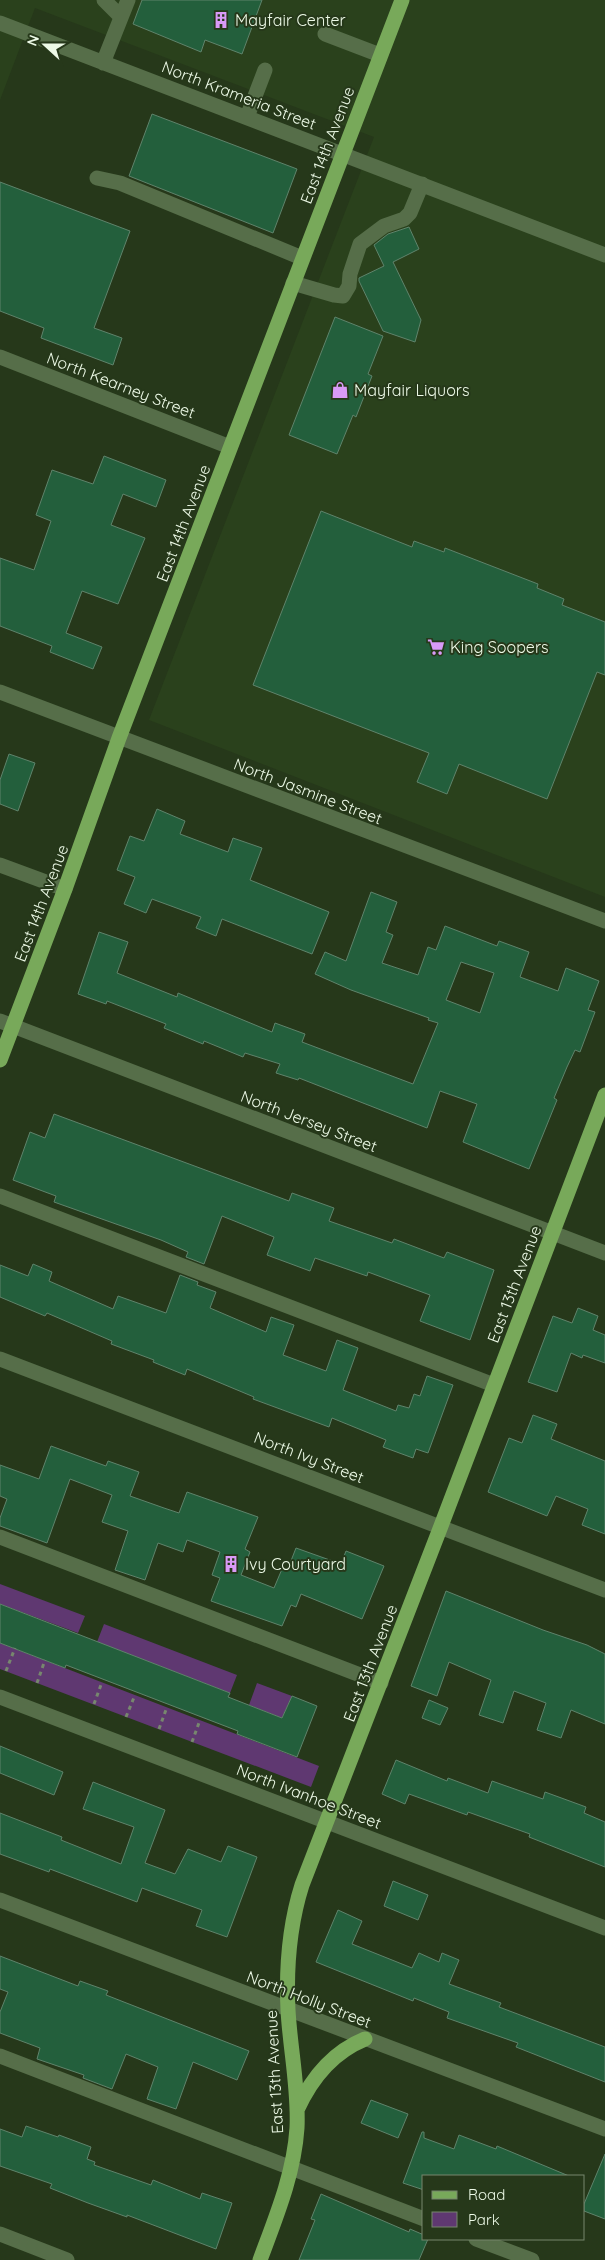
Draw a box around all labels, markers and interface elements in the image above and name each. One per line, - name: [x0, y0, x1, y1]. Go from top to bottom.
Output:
- building icon: Mayfair Center: [211, 10, 231, 30]
- place label: Mayfair Center: [235, 10, 346, 30]
- north arrow: [20, 20, 70, 70]
- text: N: [23, 32, 43, 48]
- street label: North Krameria Street: [159, 56, 319, 134]
- street label: East 14th Avenue: [295, 84, 359, 206]
- street label: North Kearney Street: [44, 348, 198, 422]
- shop icon: Mayfair Liquors: [330, 380, 350, 400]
- place label: Mayfair Liquors: [354, 380, 470, 400]
- street label: East 14th Avenue: [151, 462, 215, 584]
- supermarket icon: King Soopers: [426, 637, 446, 657]
- place label: King Soopers: [450, 637, 549, 657]
- street label: North Jasmine Street: [231, 754, 385, 828]
- street label: East 14th Avenue: [9, 842, 73, 964]
- street label: North Jersey Street: [238, 1086, 380, 1156]
- street label: East 13th Avenue: [482, 1223, 546, 1345]
- street label: North Ivy Street: [251, 1427, 367, 1487]
- building icon: Ivy Courtyard: [221, 1554, 241, 1574]
- place label: Ivy Courtyard: [245, 1554, 346, 1574]
- street label: East 13th Avenue: [338, 1602, 402, 1724]
- street label: North Ivanhoe Street: [234, 1759, 384, 1833]
- street label: North Holly Street: [244, 1966, 374, 2032]
- street label: East 13th Avenue: [261, 2010, 287, 2134]
- legend: [422, 2175, 585, 2240]
- text: Road: [468, 2185, 505, 2204]
- text: Park: [468, 2210, 500, 2229]

